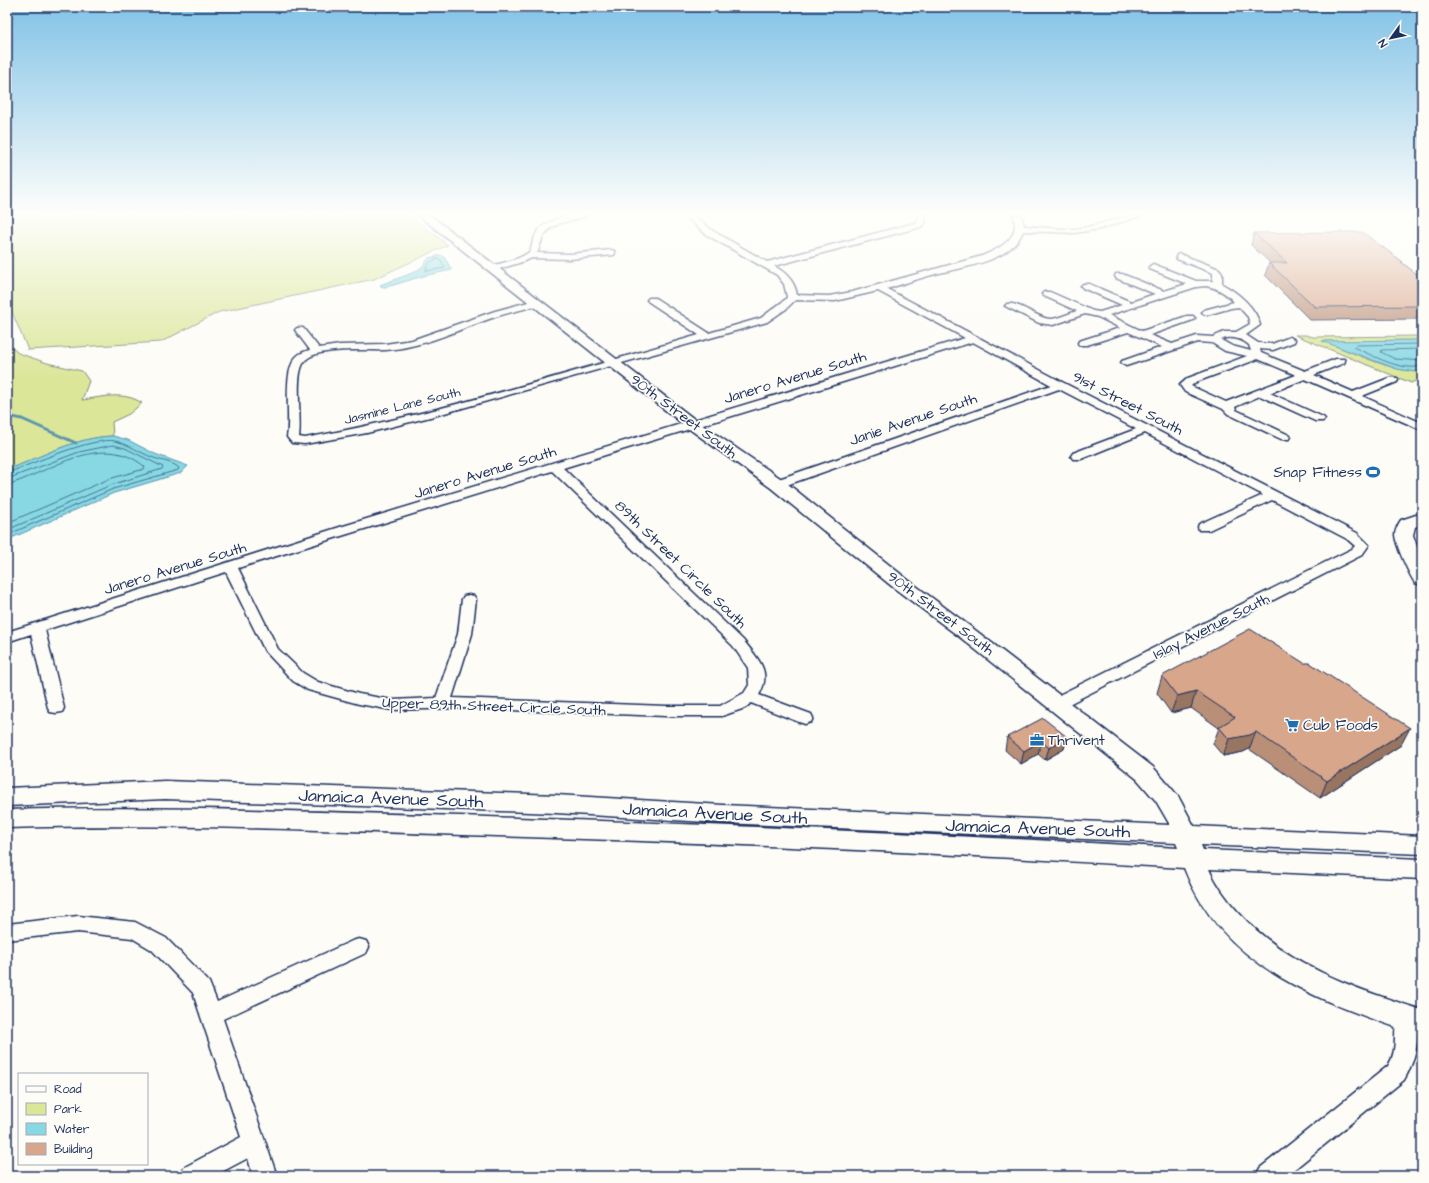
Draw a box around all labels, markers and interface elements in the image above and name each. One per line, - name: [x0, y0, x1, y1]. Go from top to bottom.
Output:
- north arrow: [1371, 18, 1411, 58]
- text: N: [1375, 36, 1391, 50]
- street label: Janero Avenue South: [721, 346, 869, 409]
- street label: 91st Street South: [1069, 367, 1187, 441]
- street label: 90th Street South: [626, 369, 742, 464]
- street label: Jasmine Lane South: [342, 383, 463, 429]
- street label: Janie Avenue South: [847, 388, 980, 451]
- street label: Janero Avenue South: [411, 441, 559, 504]
- place label: Snap Fitness: [1273, 462, 1362, 483]
- sports icon: Snap Fitness: [1365, 464, 1381, 480]
- street label: 89th Street Circle South: [610, 496, 752, 634]
- street label: Janero Avenue South: [101, 537, 249, 600]
- street label: 90th Street South: [883, 566, 999, 661]
- street label: Islay Avenue South: [1149, 588, 1274, 666]
- street label: Upper 89th Street Circle South: [382, 692, 607, 721]
- place label: Cub Foods: [1303, 715, 1379, 736]
- supermarket icon: Cub Foods: [1284, 717, 1300, 733]
- place label: Thrivent: [1048, 730, 1105, 751]
- office icon: Thrivent: [1029, 732, 1045, 748]
- street label: Jamaica Avenue South: [298, 783, 484, 814]
- street label: Jamaica Avenue South: [622, 796, 808, 831]
- street label: Jamaica Avenue South: [945, 813, 1131, 844]
- legend: [18, 1073, 148, 1165]
- text: Road: [54, 1081, 82, 1098]
- text: Park: [54, 1101, 82, 1118]
- text: Water: [54, 1121, 90, 1138]
- text: Building: [54, 1141, 92, 1159]

